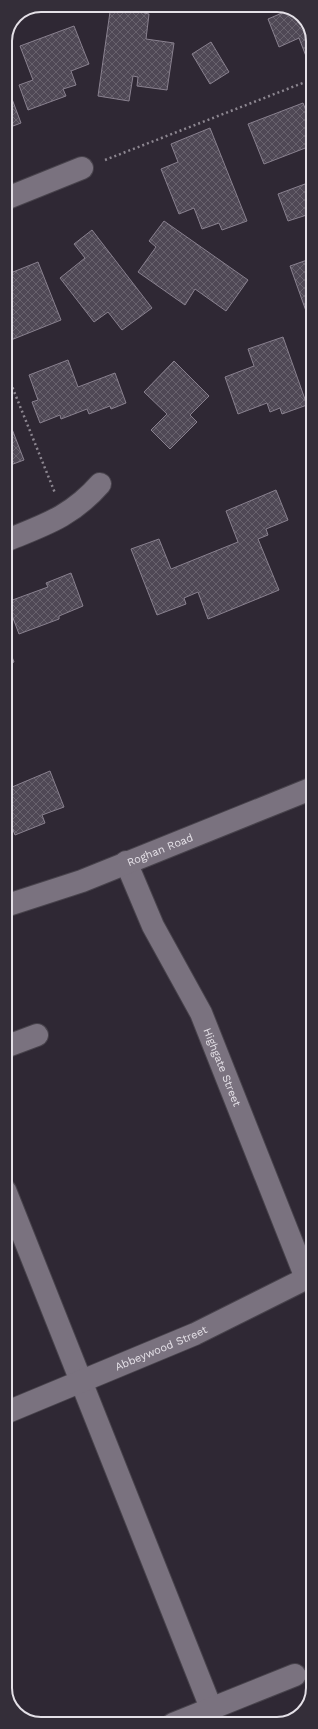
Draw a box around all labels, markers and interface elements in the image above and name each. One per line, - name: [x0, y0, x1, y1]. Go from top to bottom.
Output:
- street label: Roghan Road: [125, 830, 195, 869]
- street label: Highgate Street: [201, 1026, 244, 1109]
- street label: Abbeywood Street: [113, 1322, 210, 1373]

